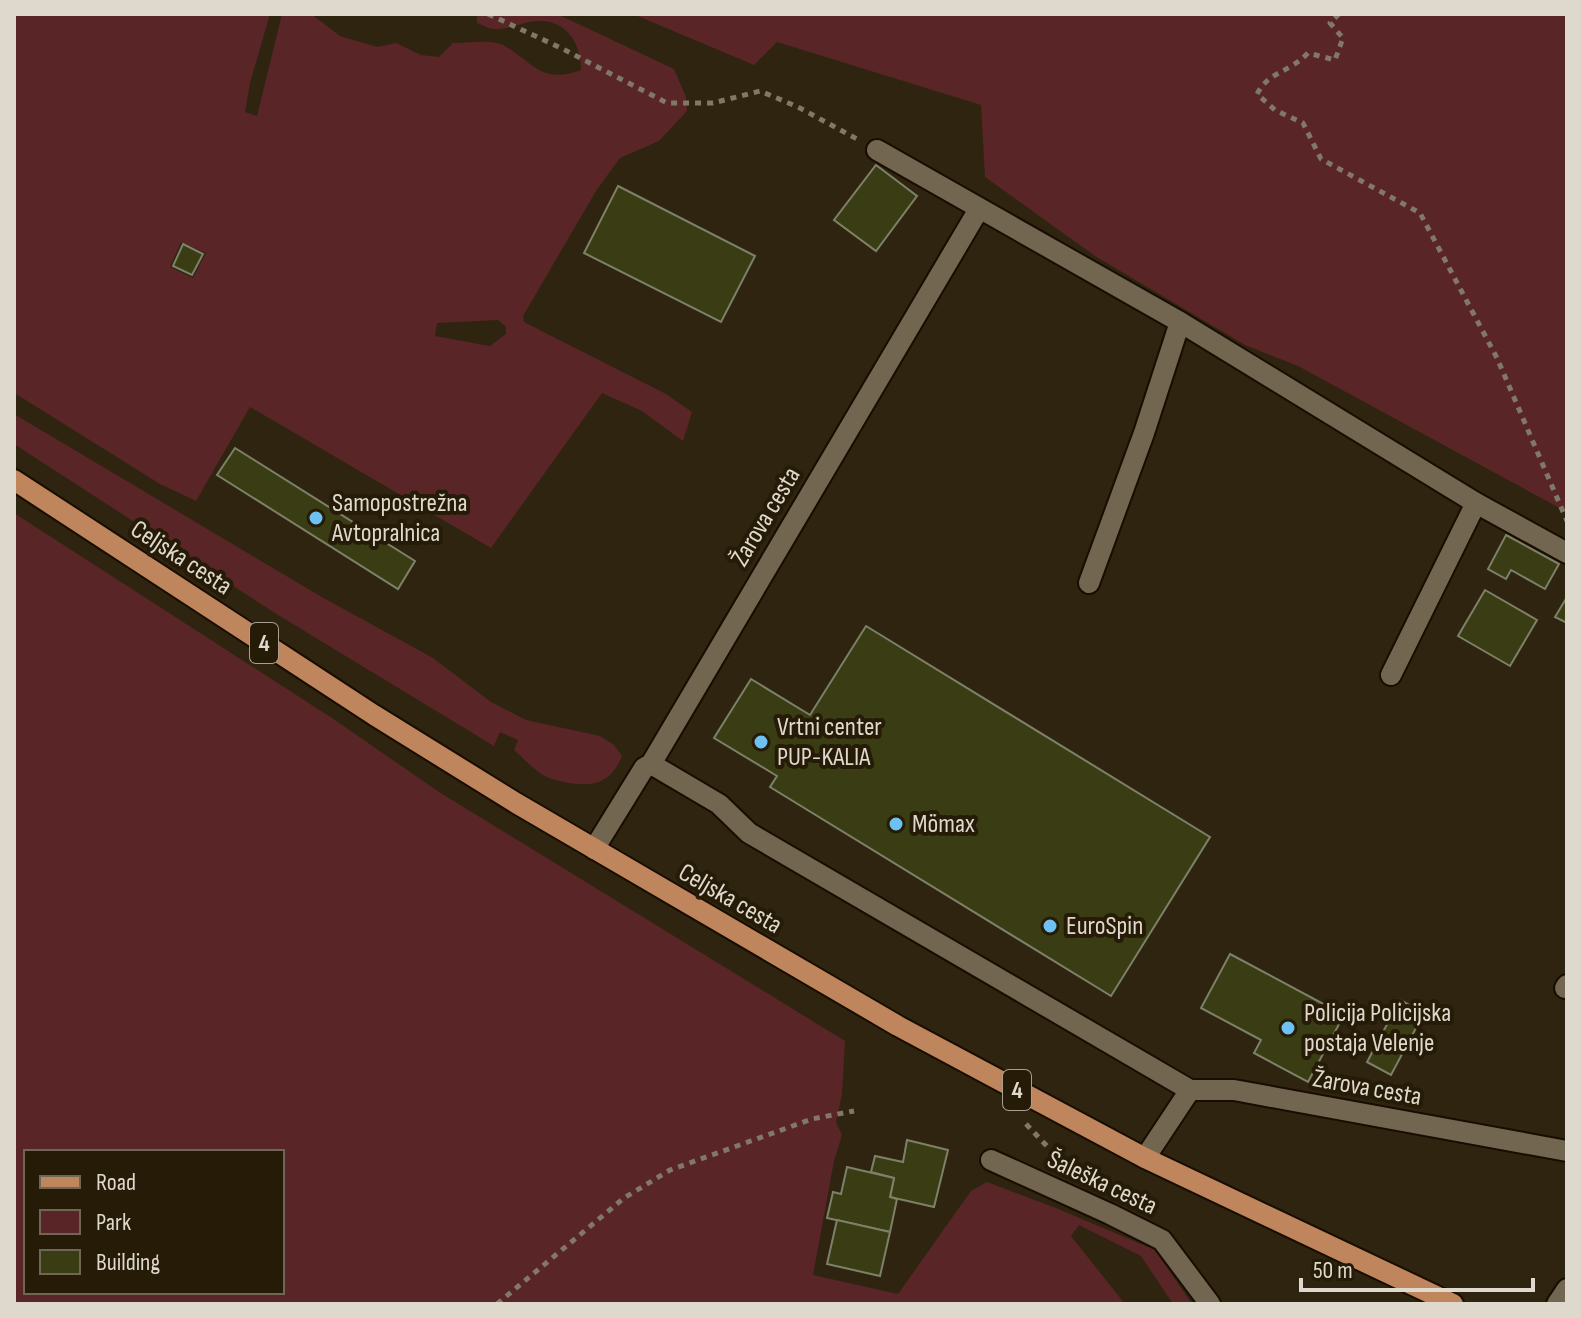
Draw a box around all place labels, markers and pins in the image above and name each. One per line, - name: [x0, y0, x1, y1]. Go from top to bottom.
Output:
- place label: Samopostrežna Avtopralnica: [331, 488, 467, 549]
- marker: Samopostrežna Avtopralnica: [307, 509, 325, 527]
- place label: Vrtni center PUP-KALIA: [777, 712, 882, 773]
- marker: Vrtni center PUP-KALIA: [752, 733, 770, 751]
- place label: Mömax: [912, 809, 975, 840]
- marker: Mömax: [887, 815, 905, 833]
- place label: EuroSpin: [1066, 911, 1143, 942]
- marker: EuroSpin: [1041, 917, 1059, 935]
- place label: Policija Policijska postaja Velenje: [1304, 998, 1451, 1059]
- marker: Policija Policijska postaja Velenje: [1279, 1019, 1297, 1037]

